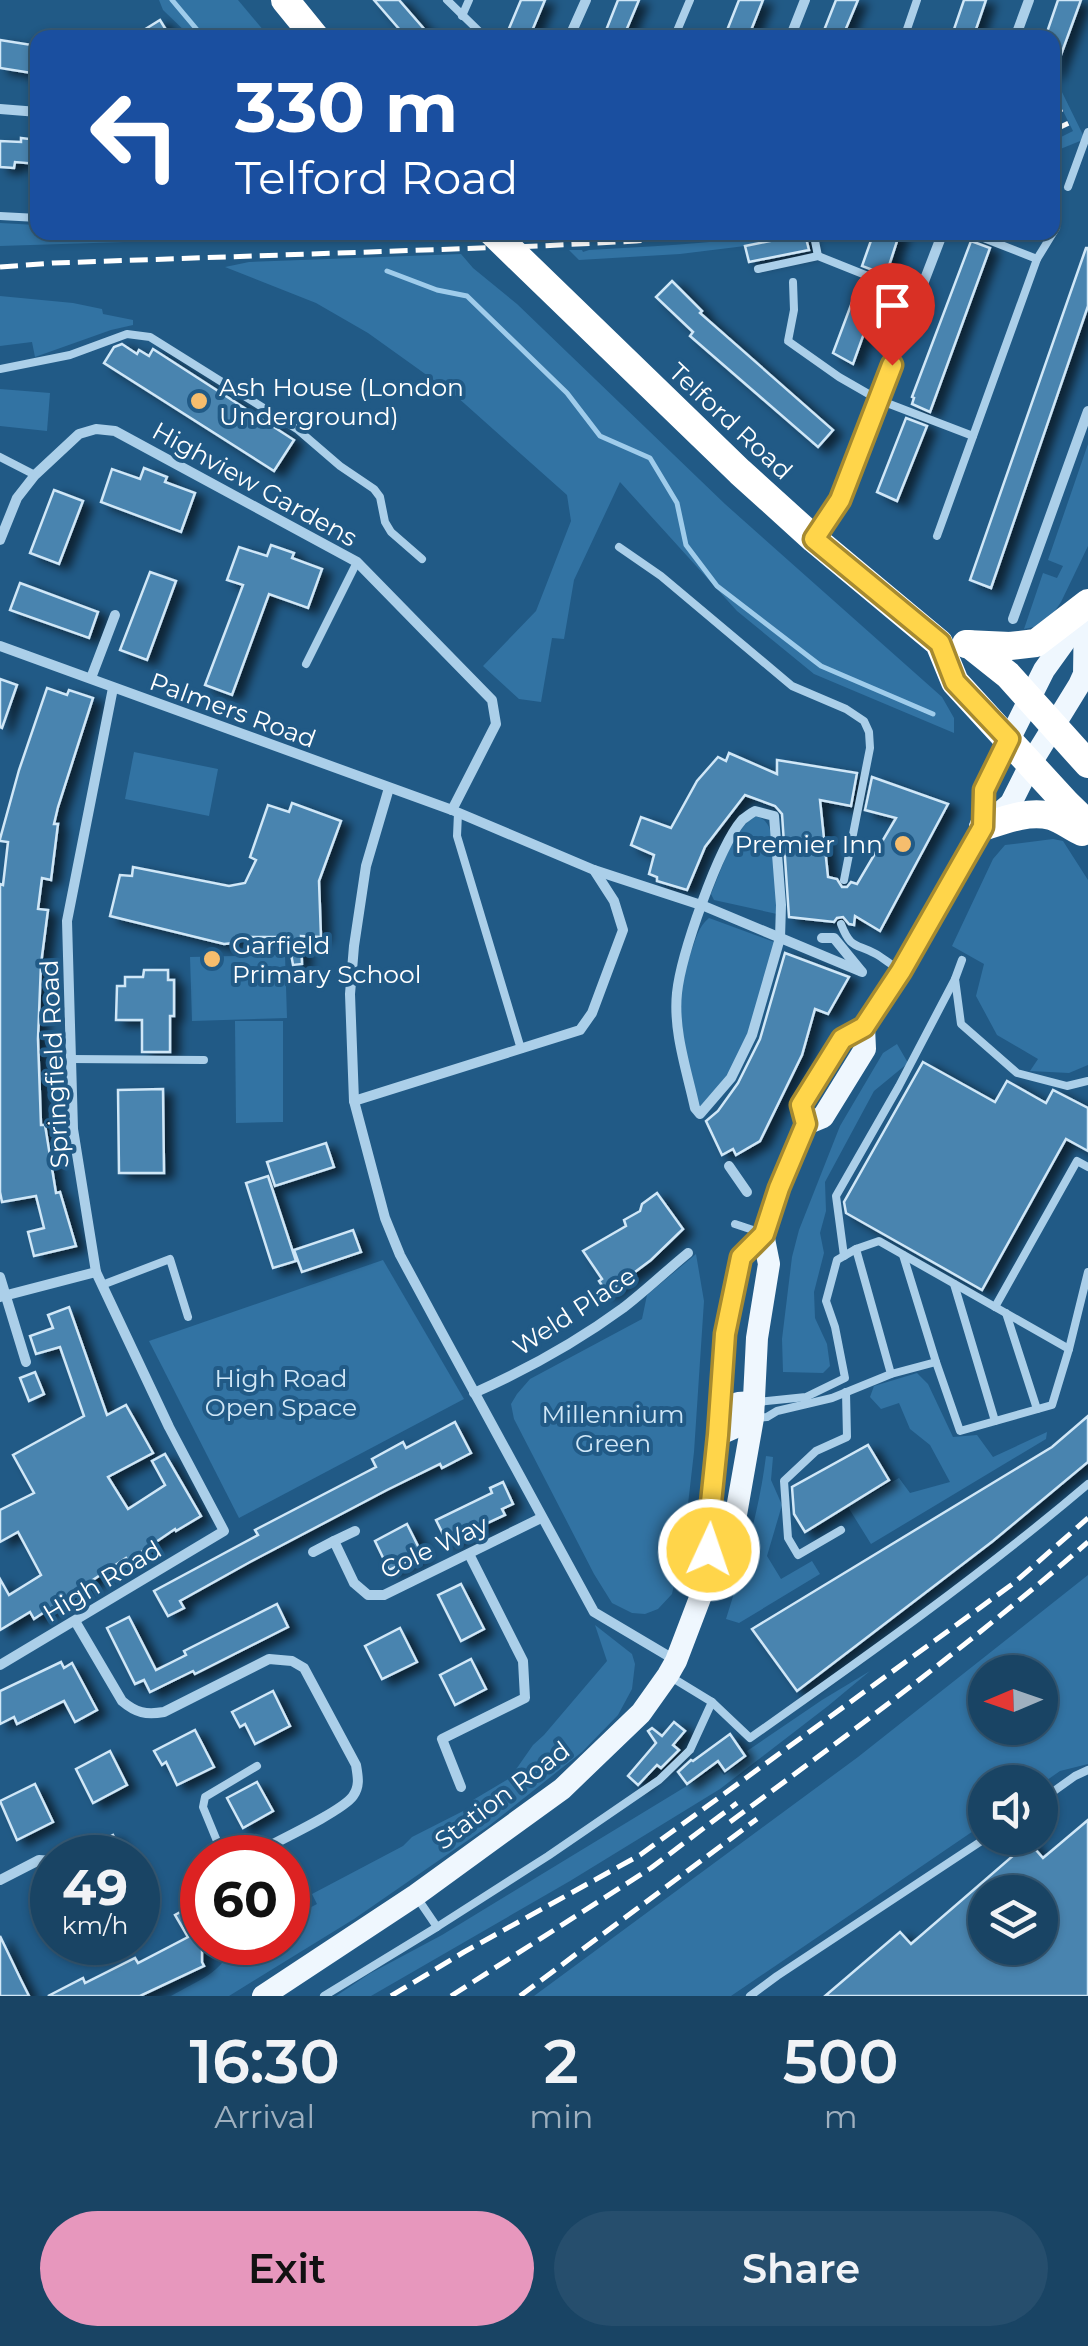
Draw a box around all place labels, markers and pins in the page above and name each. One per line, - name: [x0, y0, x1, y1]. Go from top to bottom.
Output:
- pin: [850, 263, 935, 366]
- place label: Ash House (London Underground): [219, 372, 464, 431]
- marker: Ash House (London Underground): [188, 390, 210, 412]
- place label: Premier Inn: [735, 829, 883, 859]
- marker: Premier Inn: [892, 833, 914, 855]
- place label: Garfield Primary School: [232, 930, 421, 989]
- marker: Garfield Primary School: [201, 948, 223, 970]

